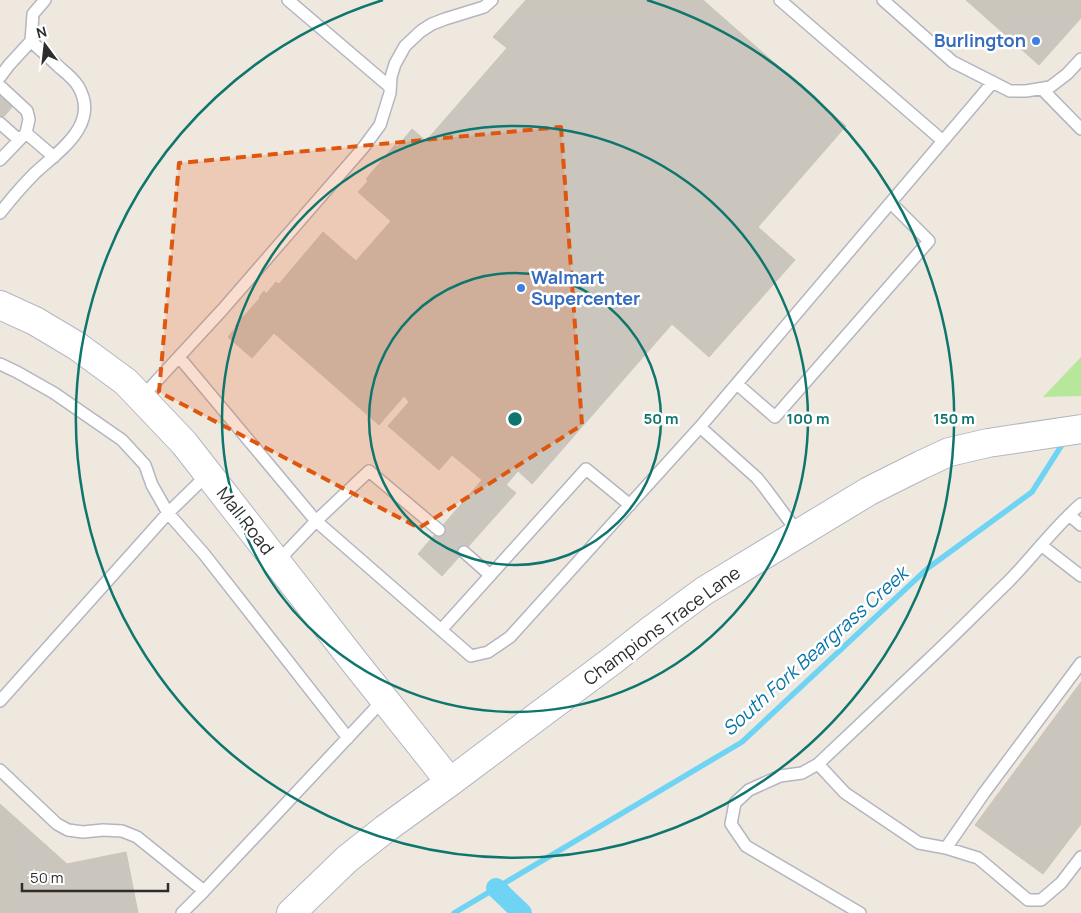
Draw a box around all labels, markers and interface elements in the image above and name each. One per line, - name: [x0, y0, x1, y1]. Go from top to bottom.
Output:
- north arrow: [20, 20, 70, 70]
- text: N: [34, 21, 49, 42]
- place label: Burlington: [934, 28, 1026, 52]
- marker: Burlington: [1030, 35, 1042, 47]
- place label: Walmart Supercenter: [531, 265, 640, 310]
- marker: Walmart Supercenter: [515, 282, 527, 294]
- text: 50 m: [643, 408, 679, 429]
- text: 100 m: [787, 408, 829, 429]
- text: 150 m: [933, 408, 975, 429]
- centre of rings: [506, 410, 524, 428]
- street label: Mall Road: [212, 482, 280, 559]
- water label: South Fork Beargrass Creek: [717, 559, 915, 741]
- street label: Champions Trace Lane: [578, 560, 745, 690]
- scale bar: [22, 860, 169, 892]
- text: 50 m: [30, 867, 64, 888]

